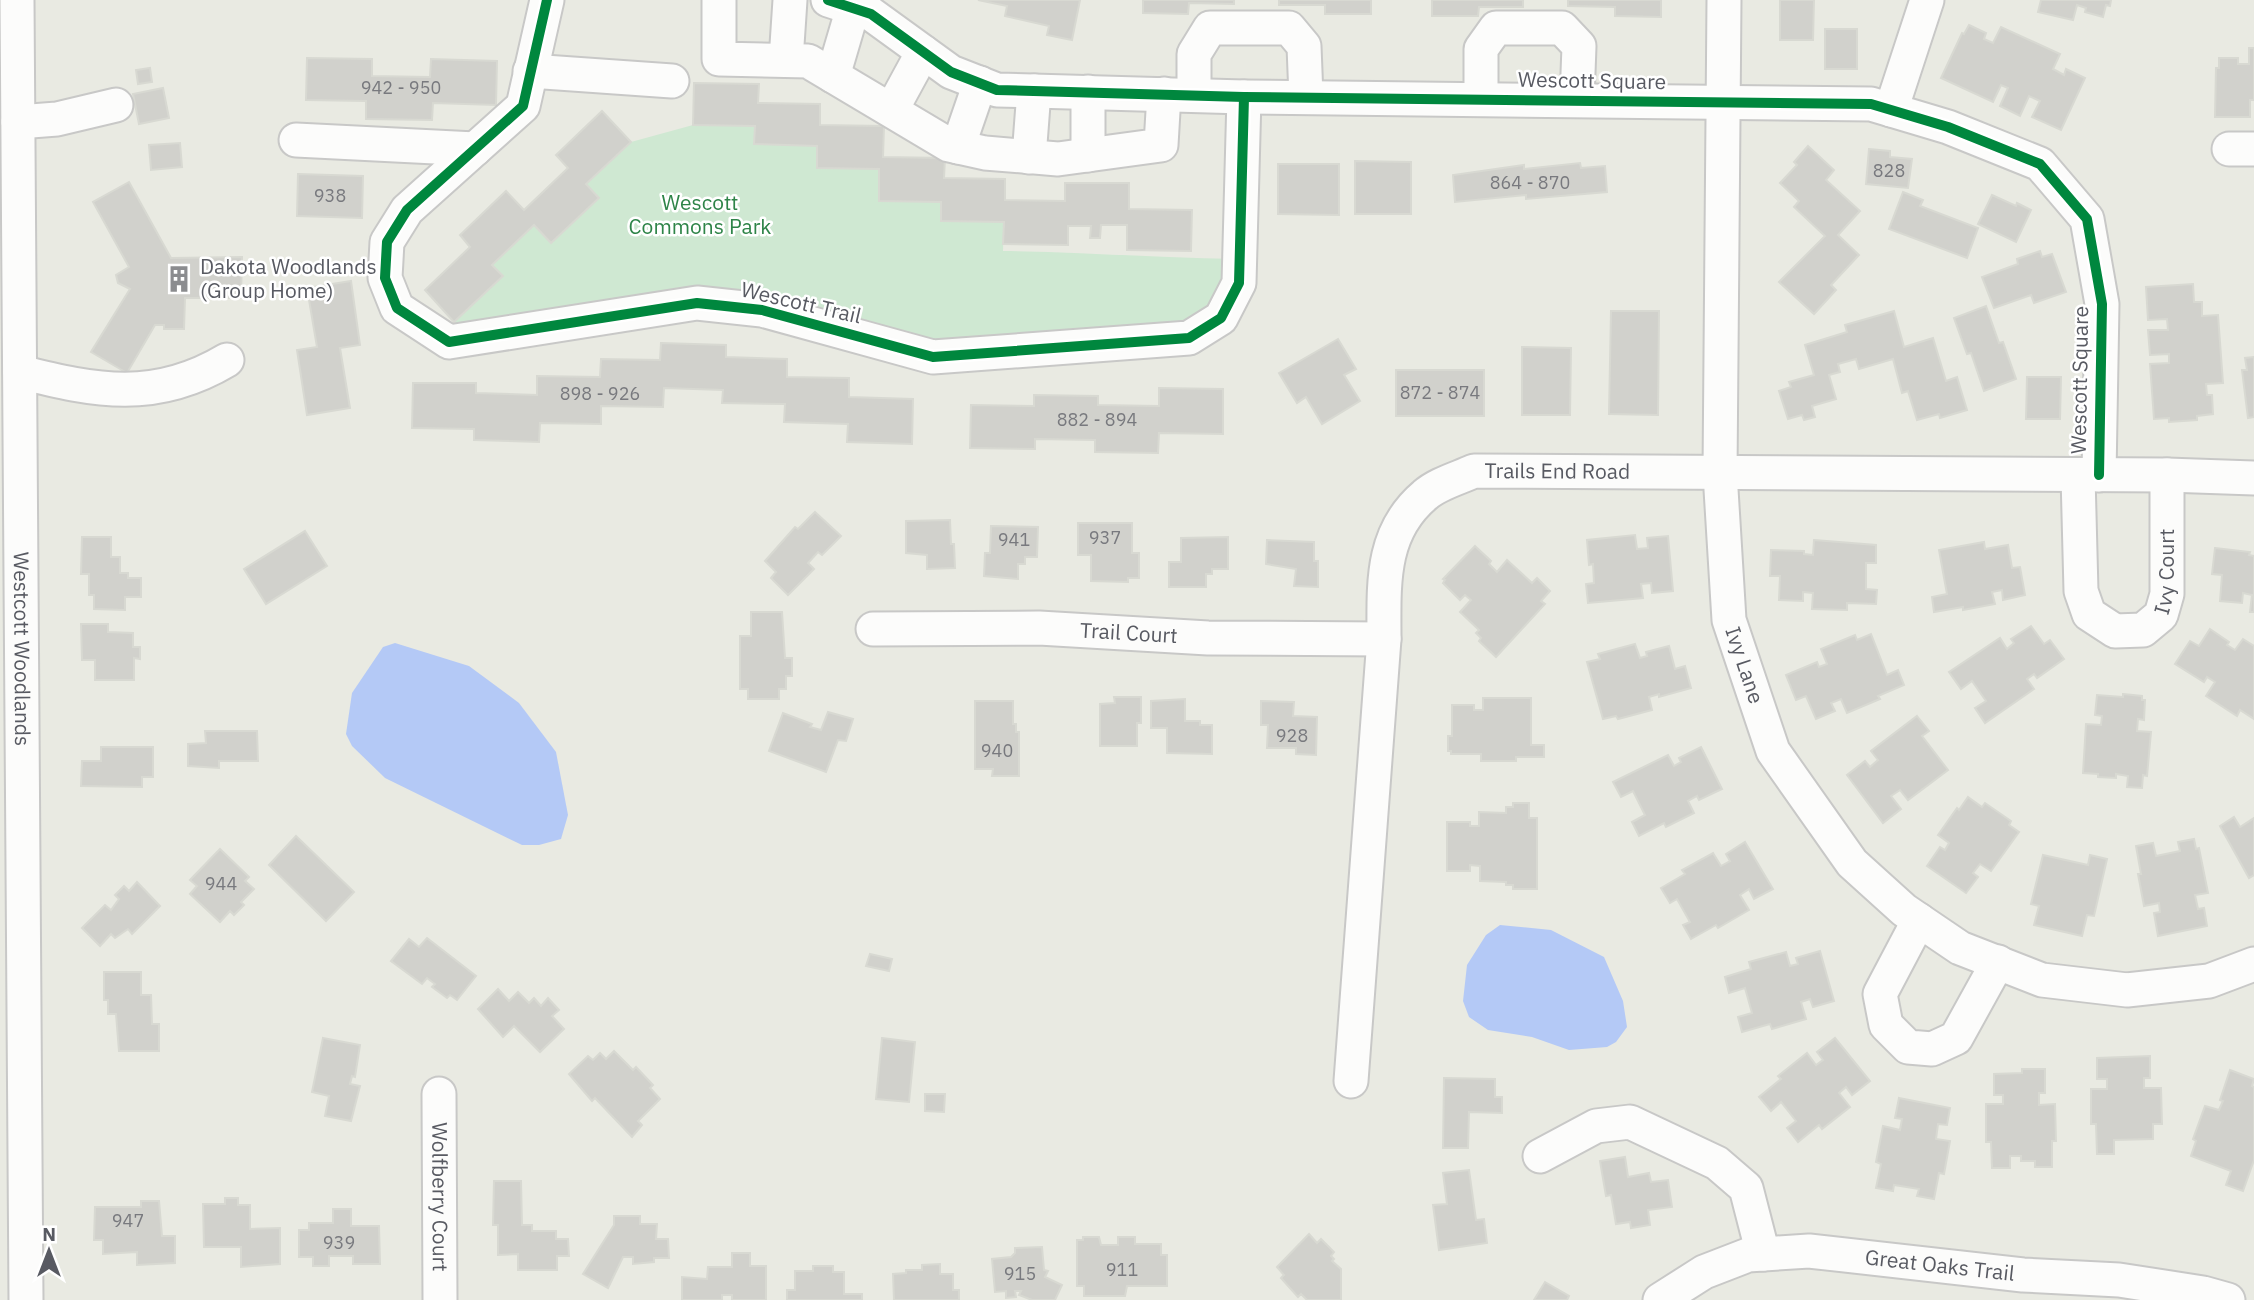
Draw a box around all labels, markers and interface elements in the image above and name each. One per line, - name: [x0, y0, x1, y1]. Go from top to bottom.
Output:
- street label: Wescott Square: [1518, 65, 1667, 95]
- house number: 942 - 950: [361, 76, 441, 99]
- house number: 828: [1873, 159, 1905, 182]
- house number: 864 - 870: [1490, 171, 1570, 194]
- house number: 938: [314, 184, 346, 207]
- park label: Wescott Commons Park: [629, 188, 771, 240]
- place label: Dakota Woodlands (Group Home): [200, 252, 377, 304]
- building icon: Dakota Woodlands (Group Home): [164, 264, 194, 294]
- street label: Wescott Trail: [738, 275, 864, 330]
- street label: Wescott Square: [2064, 305, 2094, 454]
- house number: 872 - 874: [1400, 381, 1480, 404]
- house number: 898 - 926: [560, 382, 640, 405]
- house number: 882 - 894: [1057, 408, 1137, 431]
- street label: Trails End Road: [1484, 456, 1630, 485]
- house number: 937: [1089, 526, 1121, 549]
- house number: 941: [998, 528, 1030, 551]
- street label: Ivy Court: [2147, 529, 2180, 618]
- street label: Westcott Woodlands: [8, 552, 37, 746]
- street label: Trail Court: [1079, 615, 1179, 649]
- street label: Ivy Lane: [1719, 623, 1771, 707]
- house number: 928: [1276, 724, 1308, 747]
- house number: 940: [981, 739, 1013, 762]
- house number: 944: [205, 872, 237, 895]
- street label: Wolfberry Court: [426, 1122, 455, 1272]
- house number: 947: [112, 1209, 144, 1232]
- north arrow: [14, 1216, 84, 1286]
- text: N: [42, 1222, 56, 1246]
- house number: 939: [323, 1231, 355, 1254]
- street label: Great Oaks Trail: [1864, 1242, 2016, 1287]
- house number: 911: [1106, 1258, 1138, 1281]
- house number: 915: [1004, 1262, 1036, 1285]

